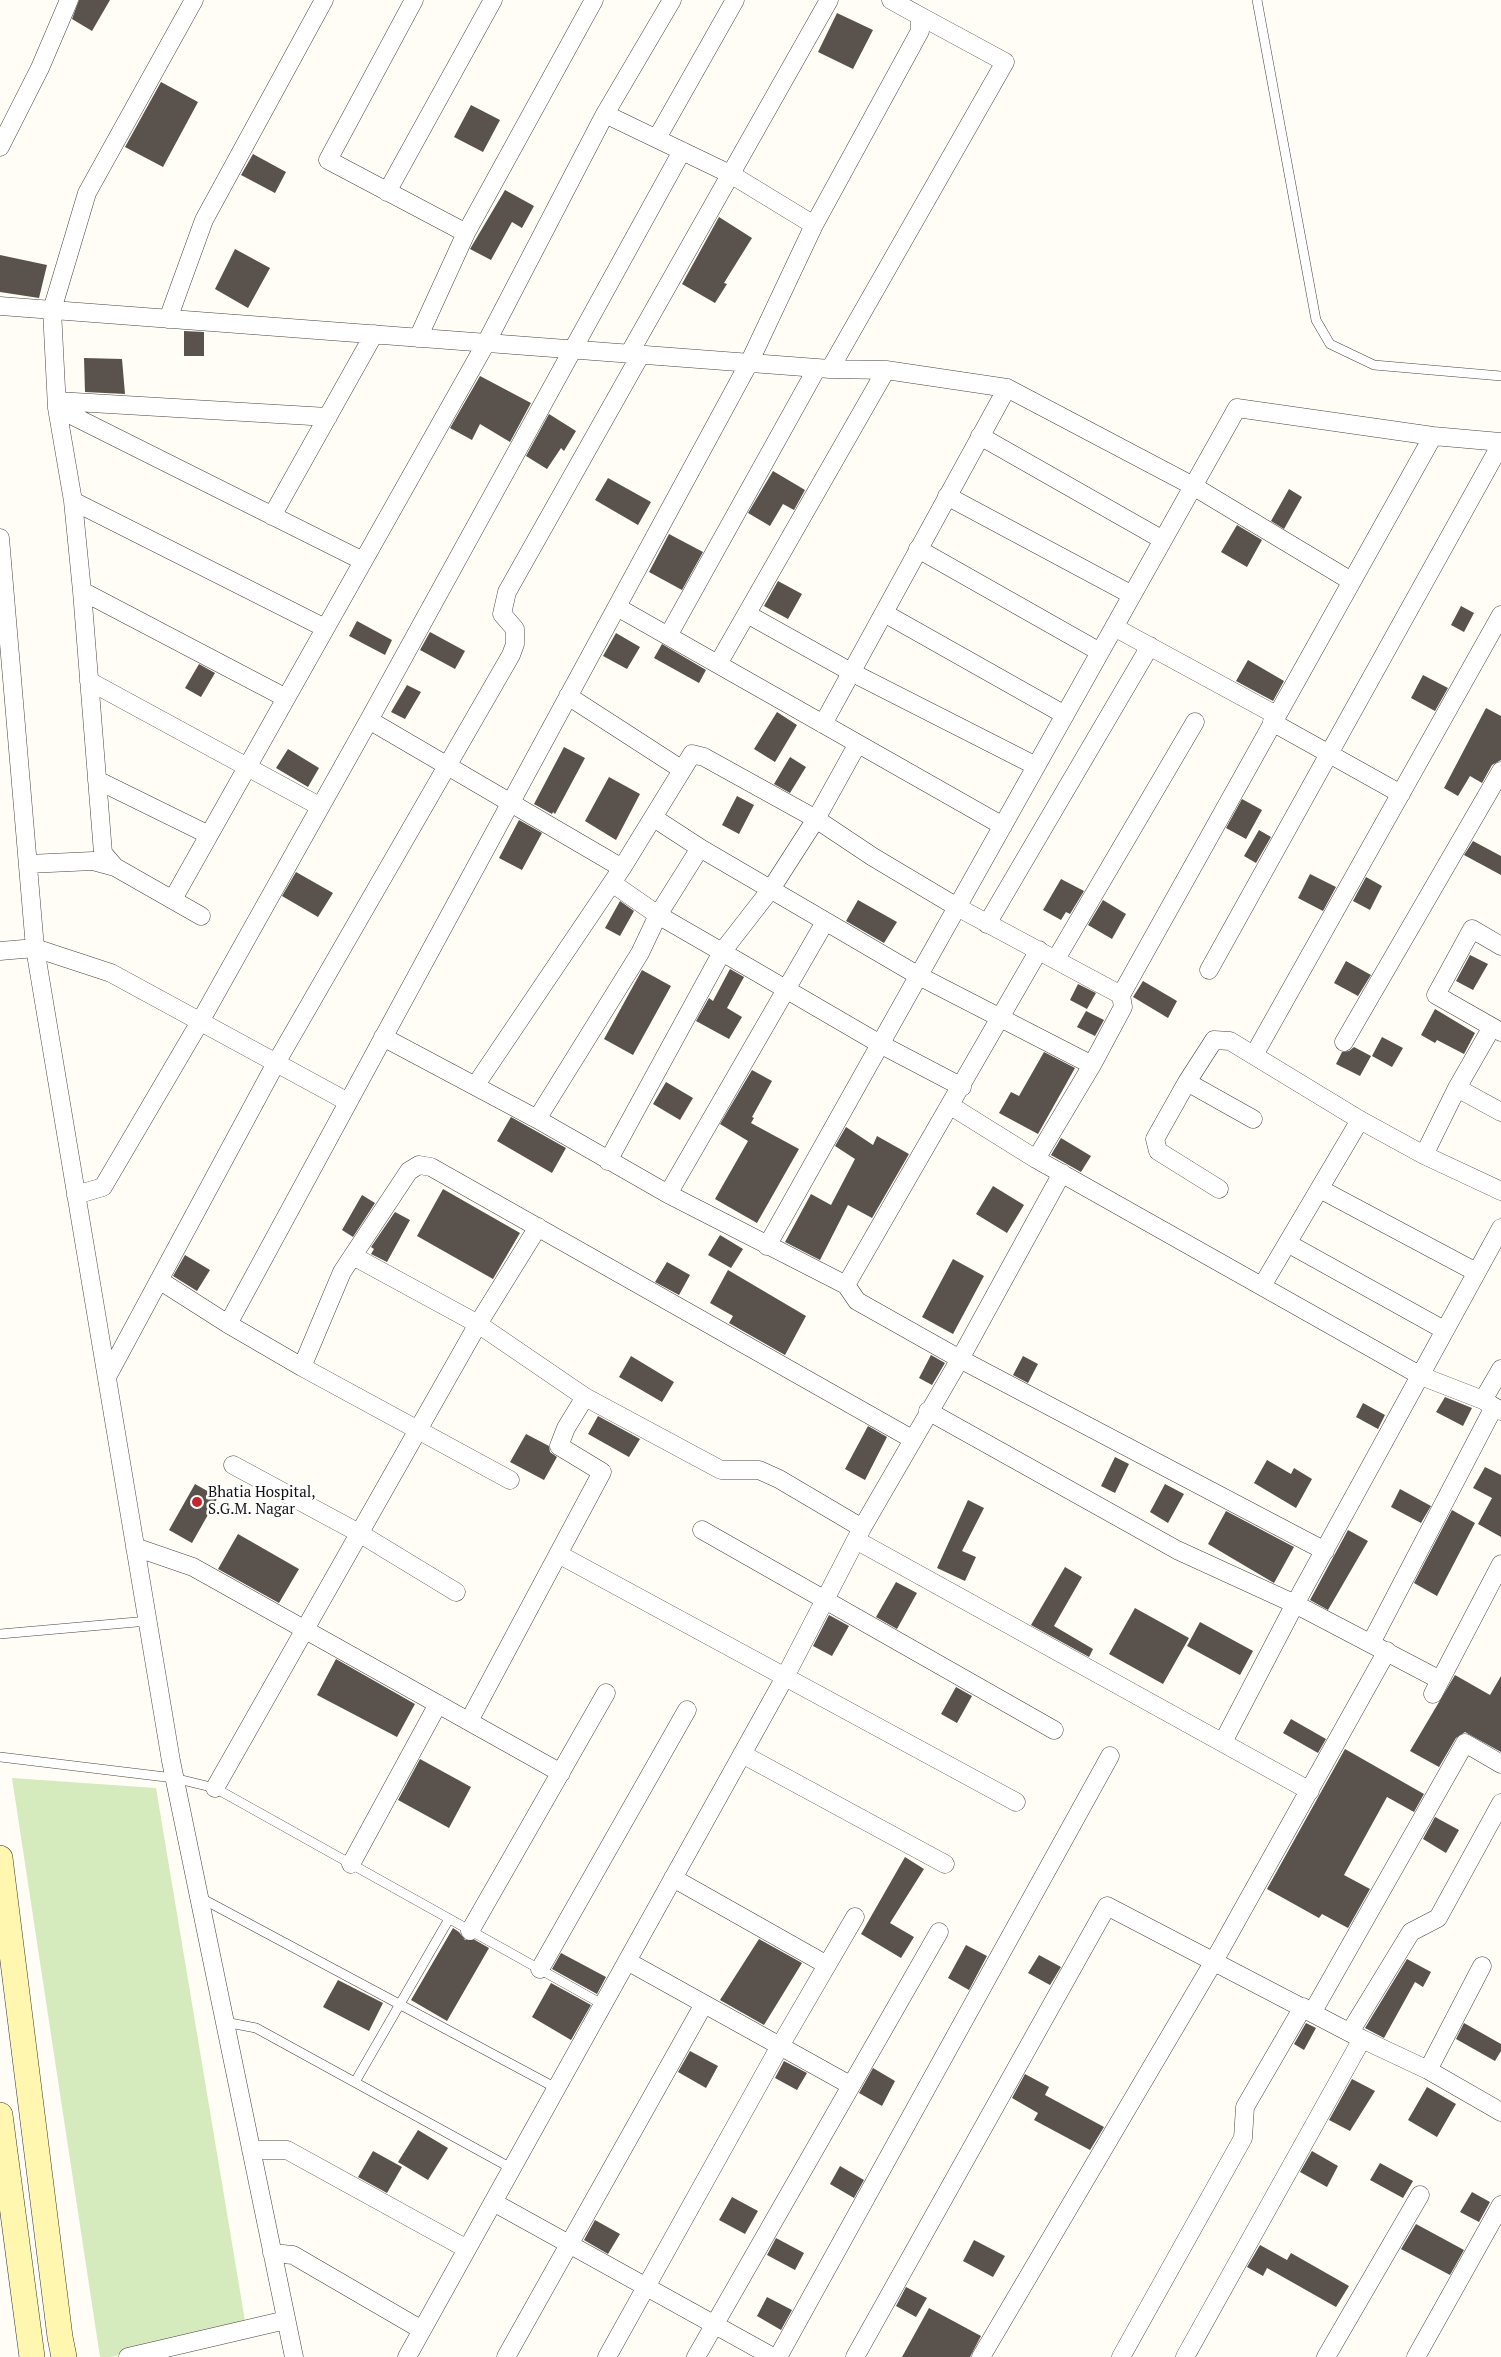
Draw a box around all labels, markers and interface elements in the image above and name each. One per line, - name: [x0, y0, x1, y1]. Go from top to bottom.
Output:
- place label: Bhatia Hospital, S.G.M. Nagar: [208, 1484, 316, 1519]
- marker: Bhatia Hospital, S.G.M. Nagar: [190, 1495, 204, 1509]

